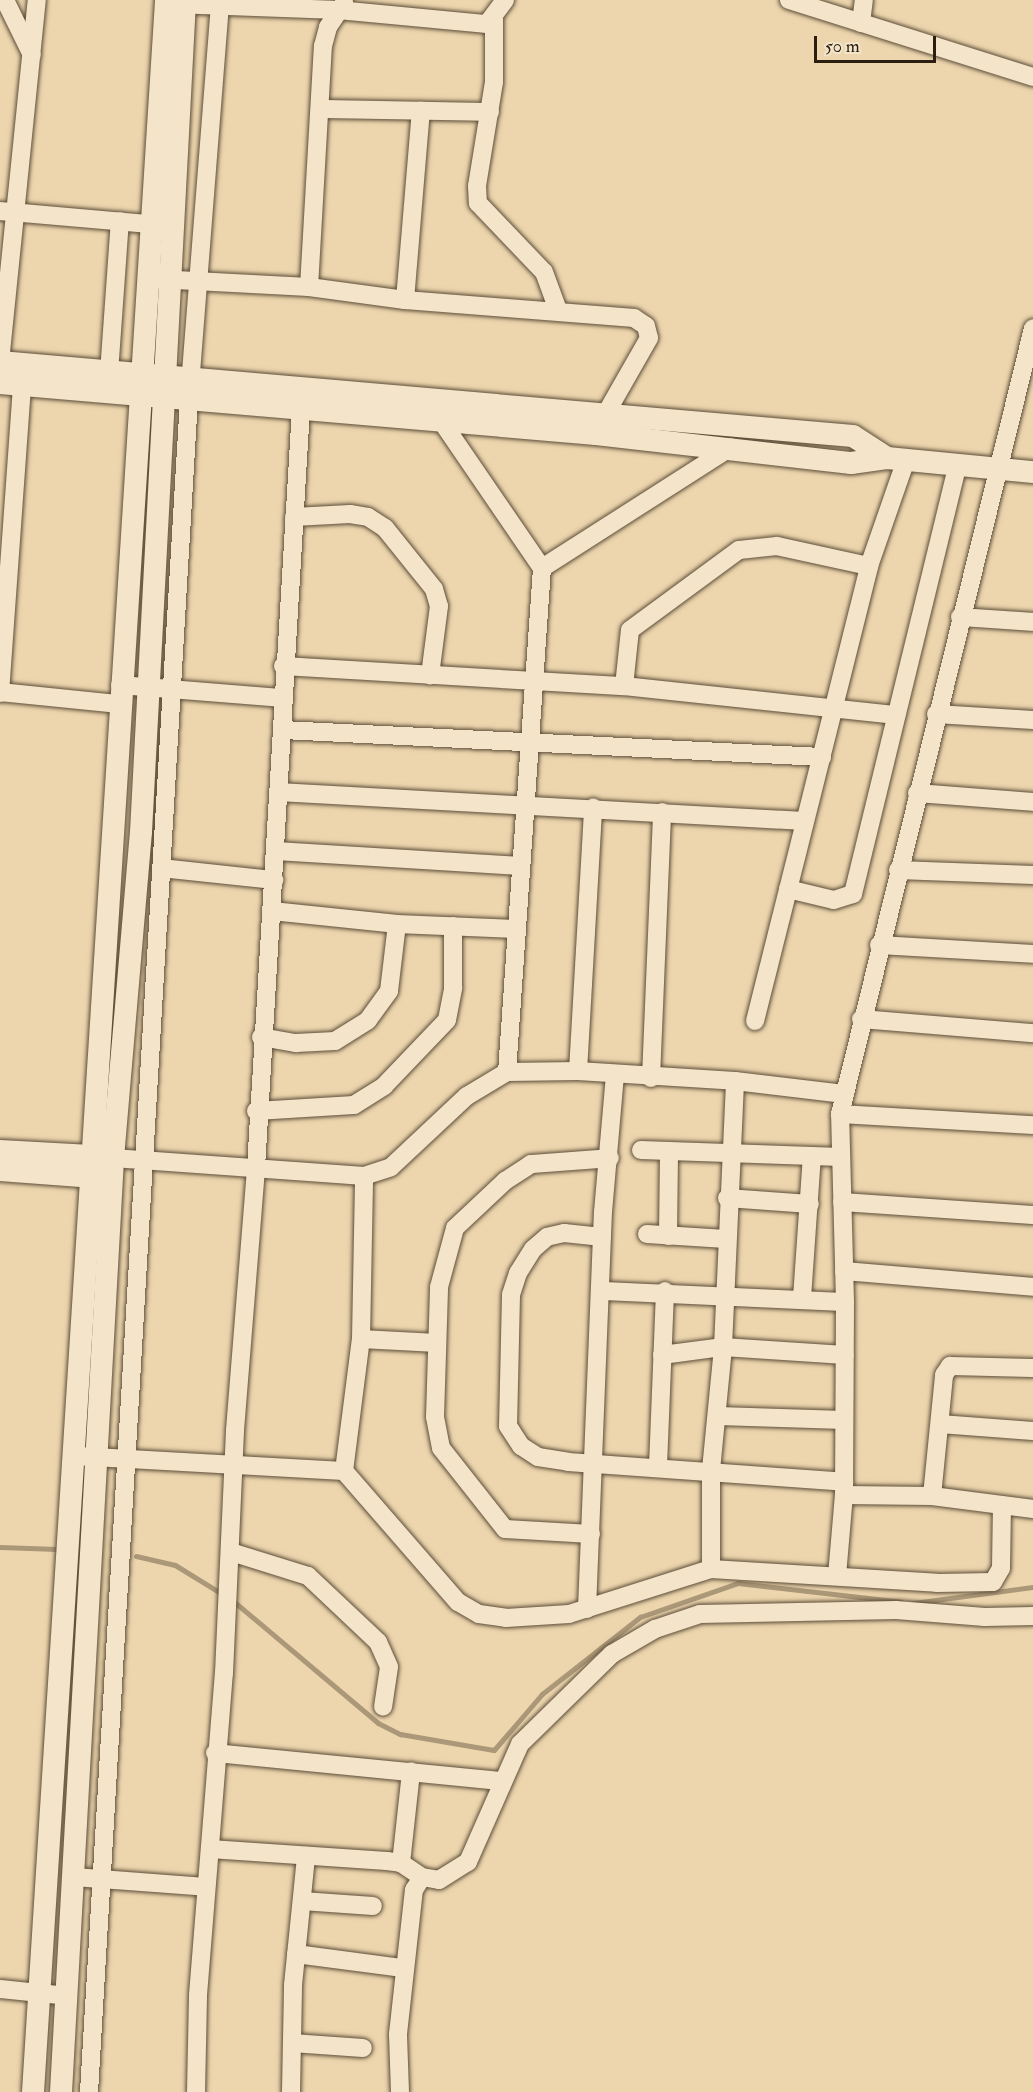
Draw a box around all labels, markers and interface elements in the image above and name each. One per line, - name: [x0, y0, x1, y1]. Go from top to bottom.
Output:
- scale bar: [817, 24, 938, 62]
- text: 50 m: [825, 35, 860, 58]

